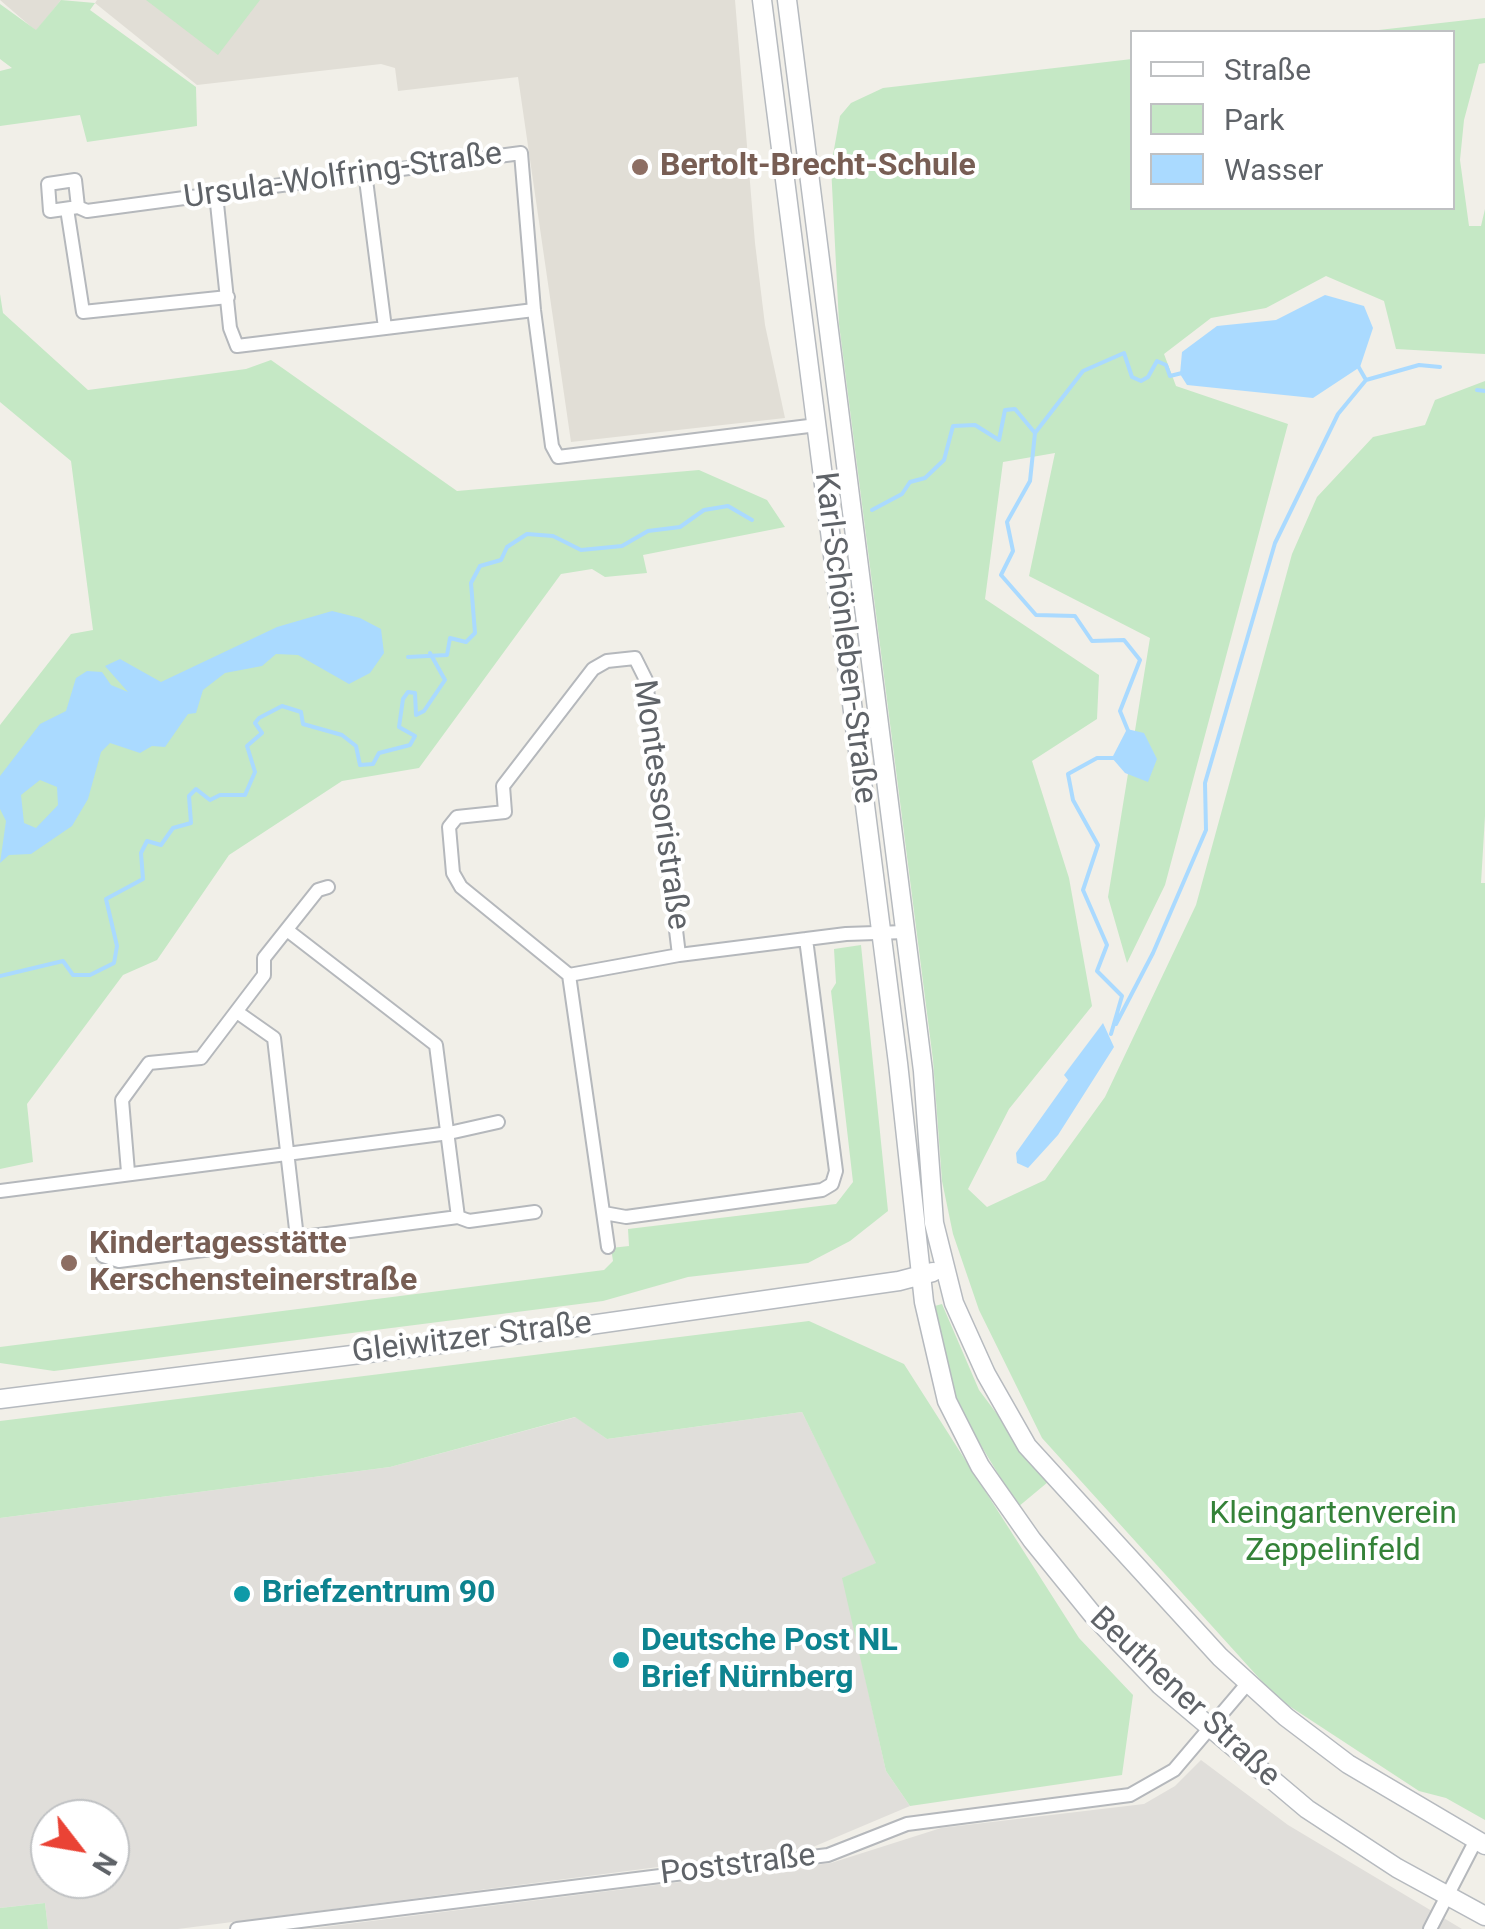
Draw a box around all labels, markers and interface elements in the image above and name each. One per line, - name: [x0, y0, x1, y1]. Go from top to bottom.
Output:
- legend: [1130, 30, 1455, 210]
- text: Straße: [1224, 52, 1311, 87]
- text: Park: [1224, 102, 1284, 137]
- street label: Ursula-Wolfring-Straße: [181, 136, 505, 218]
- place label: Bertolt-Brecht-Schule: [660, 148, 976, 186]
- text: Wasser: [1224, 152, 1324, 187]
- marker: Bertolt-Brecht-Schule: [629, 156, 651, 178]
- street label: Karl-Schönleben-Straße: [805, 470, 883, 806]
- street label: Montessoristraße: [623, 678, 697, 932]
- place label: Kindertagesstätte Kerschensteinerstraße: [89, 1226, 417, 1301]
- marker: Kindertagesstätte Kerschensteinerstraße: [58, 1252, 80, 1274]
- street label: Gleiwitzer Straße: [350, 1305, 594, 1373]
- park label: Kleingartenverein Zeppelinfeld: [1209, 1496, 1457, 1571]
- place label: Briefzentrum 90: [262, 1575, 495, 1613]
- marker: Briefzentrum 90: [231, 1583, 253, 1605]
- street label: Beuthener Straße: [1081, 1600, 1287, 1796]
- place label: Deutsche Post NL Brief Nürnberg: [641, 1623, 898, 1698]
- marker: Deutsche Post NL Brief Nürnberg: [610, 1649, 632, 1671]
- north arrow: [30, 1799, 130, 1899]
- street label: Poststraße: [658, 1837, 818, 1895]
- text: N: [85, 1847, 124, 1881]

